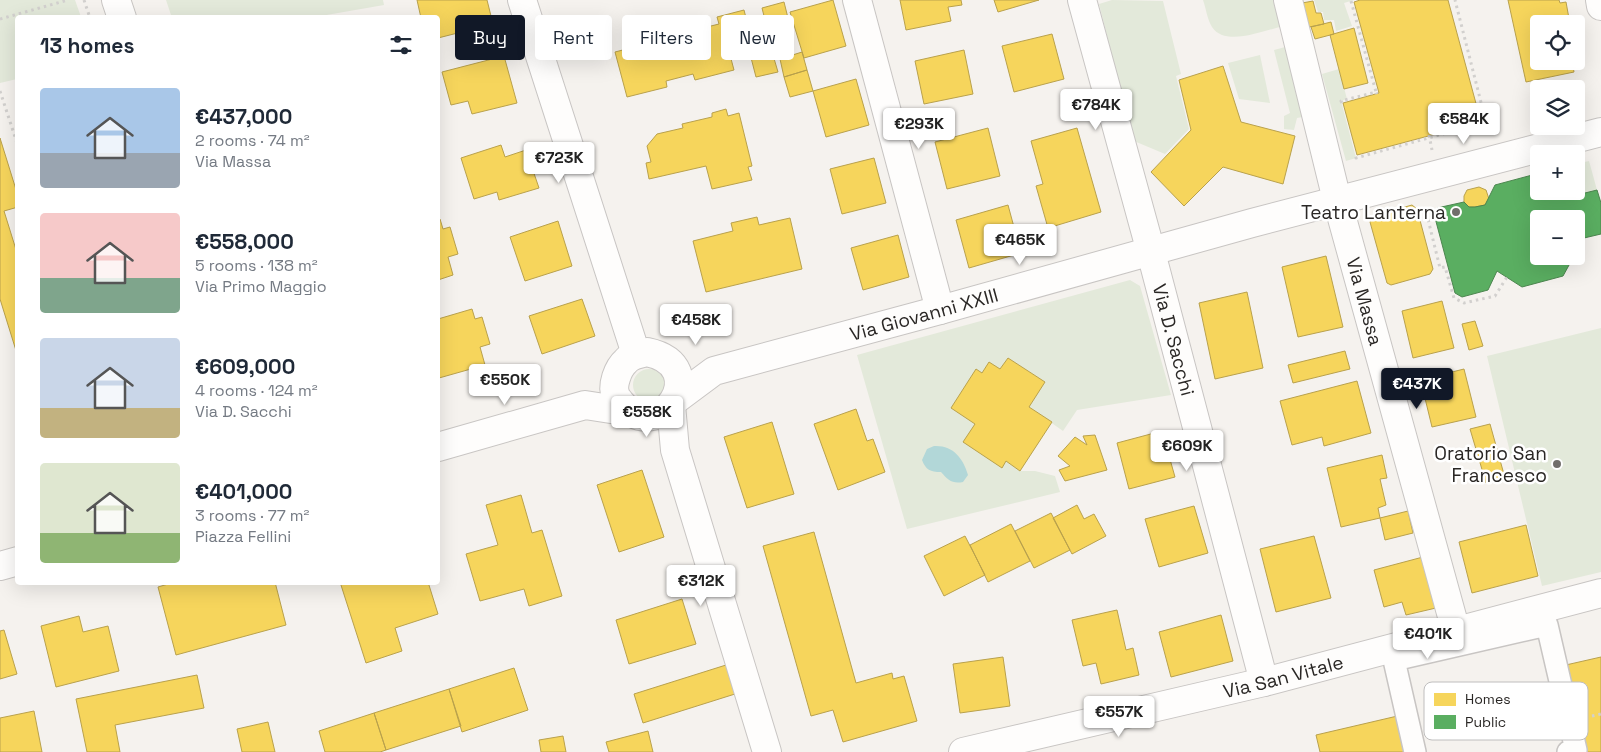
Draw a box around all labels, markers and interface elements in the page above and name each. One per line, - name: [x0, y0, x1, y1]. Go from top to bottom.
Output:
- chip: Buy: [455, 15, 525, 60]
- chip: Rent: [535, 15, 612, 60]
- chip: Filters: [622, 15, 711, 60]
- chip: New: [721, 15, 794, 60]
- map controls: [1530, 15, 1585, 265]
- button: locate: [1530, 15, 1585, 70]
- icon: filters: [387, 31, 415, 59]
- text: 13 homes: [40, 32, 134, 59]
- button: layers: [1530, 80, 1585, 135]
- pin: €784K: [1061, 88, 1131, 131]
- text: €784K: [1071, 94, 1121, 115]
- pin: €584K: [1429, 102, 1499, 145]
- text: €437,000: [195, 103, 292, 130]
- icon: home: [80, 108, 140, 168]
- pin: €293K: [884, 108, 954, 150]
- text: €584K: [1439, 108, 1489, 129]
- text: €293K: [894, 113, 944, 134]
- text: 2 rooms · 74 m²: [195, 130, 310, 151]
- pin: €723K: [524, 142, 594, 184]
- button: +: [1530, 145, 1585, 200]
- text: €723K: [535, 147, 583, 168]
- text: Via Massa: [195, 151, 271, 172]
- place label: Teatro Lanterna: [1301, 200, 1446, 225]
- marker: Teatro Lanterna: [1450, 206, 1462, 218]
- button: −: [1530, 210, 1585, 265]
- pin: €465K: [985, 224, 1055, 266]
- text: €558,000: [195, 228, 294, 255]
- text: €465K: [995, 229, 1045, 250]
- icon: home: [80, 233, 140, 293]
- street label: Via Massa: [1341, 254, 1389, 348]
- text: 5 rooms · 138 m²: [195, 255, 318, 276]
- text: Via Primo Maggio: [195, 276, 327, 297]
- street label: Via D. Sacchi: [1147, 281, 1201, 398]
- street label: Via Giovanni XXIII: [847, 282, 1001, 346]
- pin: €458K: [661, 304, 731, 346]
- text: €458K: [671, 309, 721, 330]
- text: €609,000: [195, 353, 295, 380]
- icon: home: [80, 358, 140, 418]
- pin: €550K: [470, 364, 540, 406]
- pin: €437K: [1382, 368, 1452, 410]
- text: €550K: [480, 369, 530, 390]
- text: €437K: [1392, 373, 1442, 394]
- text: 4 rooms · 124 m²: [195, 380, 318, 401]
- pin: €558K: [612, 396, 682, 438]
- text: Via D. Sacchi: [195, 401, 292, 422]
- text: €558K: [622, 401, 672, 422]
- pin: €609K: [1152, 430, 1222, 472]
- text: €609K: [1161, 435, 1213, 456]
- place label: Oratorio San Francesco: [1434, 441, 1547, 488]
- marker: Oratorio San Francesco: [1551, 458, 1563, 470]
- text: €401,000: [195, 478, 292, 505]
- icon: home: [80, 483, 140, 543]
- text: 3 rooms · 77 m²: [195, 505, 309, 526]
- text: Piazza Fellini: [195, 526, 291, 547]
- pin: €312K: [666, 564, 736, 607]
- text: €312K: [677, 570, 725, 591]
- pin: €401K: [1393, 618, 1463, 660]
- text: €401K: [1404, 623, 1452, 644]
- street label: Via San Vitale: [1221, 649, 1346, 704]
- legend: [1424, 682, 1588, 740]
- text: Homes: [1465, 690, 1511, 708]
- pin: €557K: [1084, 696, 1154, 738]
- text: €557K: [1095, 701, 1143, 722]
- text: Public: [1465, 713, 1506, 731]

